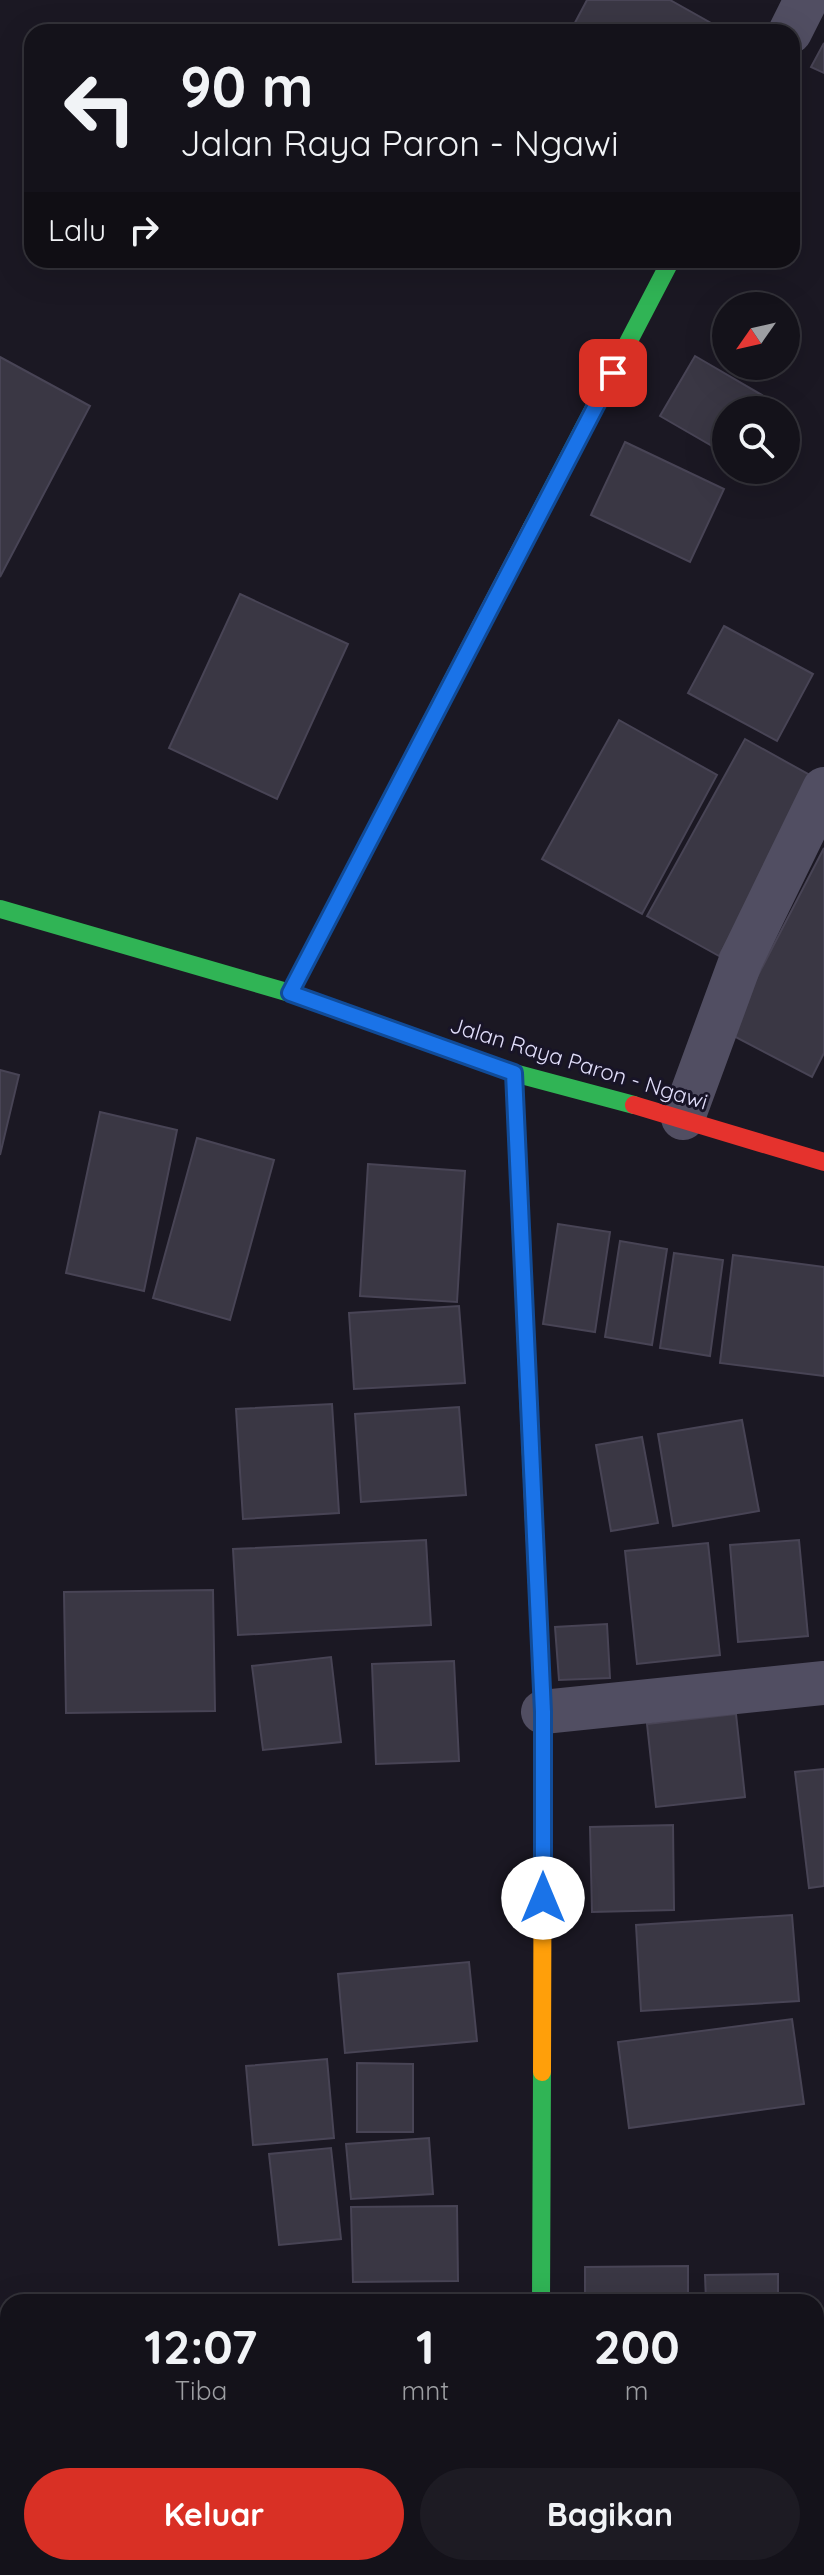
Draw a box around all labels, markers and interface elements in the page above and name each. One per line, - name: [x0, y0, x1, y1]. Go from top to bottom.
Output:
- text: 90 m: [180, 51, 314, 121]
- icon: left: [48, 56, 152, 160]
- text: Jalan Raya Paron - Ngawi: [180, 120, 619, 165]
- icon: right: [122, 208, 166, 252]
- text: Lalu: [48, 211, 106, 249]
- north arrow: [712, 292, 800, 380]
- map controls: [712, 292, 800, 484]
- pin: [579, 339, 647, 407]
- icon: arrive: [591, 351, 635, 395]
- button: search: [712, 396, 800, 484]
- street label: Jalan Raya Paron - Ngawi: [447, 1010, 711, 1116]
- position arrow: [501, 1856, 585, 1940]
- text: 12:07: [144, 2316, 257, 2376]
- text: 1: [416, 2316, 435, 2376]
- text: 200: [593, 2316, 680, 2376]
- text: Tiba: [174, 2374, 227, 2407]
- text: mnt: [402, 2374, 449, 2407]
- text: m: [625, 2374, 648, 2407]
- button: Keluar: [24, 2468, 404, 2560]
- button: Bagikan: [420, 2468, 800, 2560]

